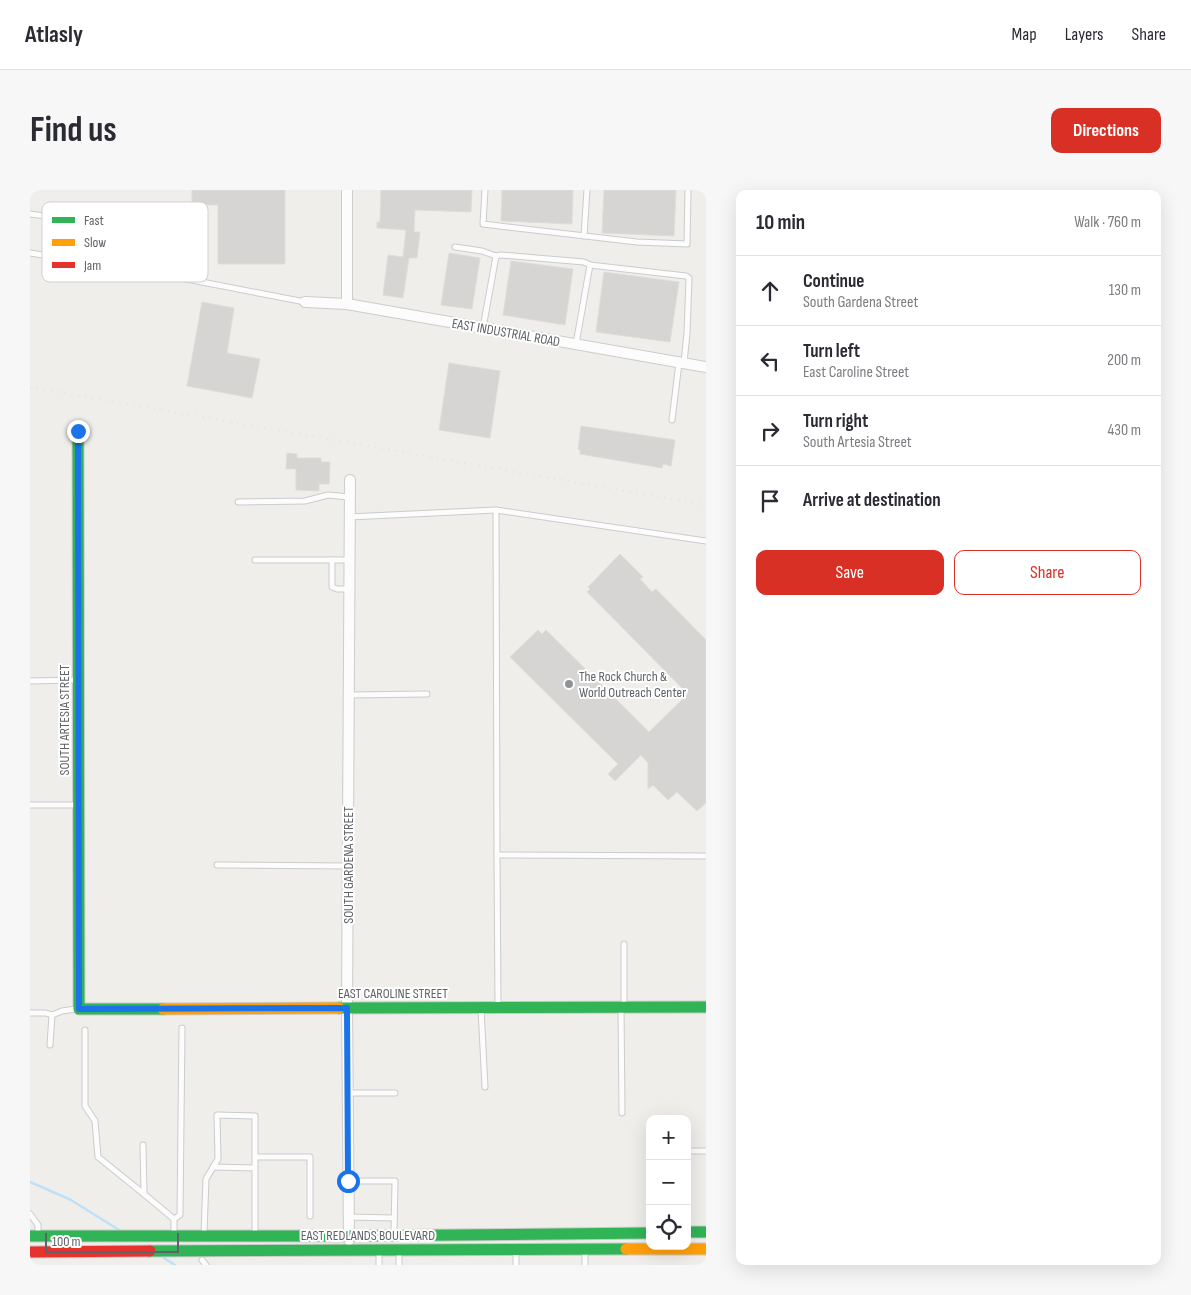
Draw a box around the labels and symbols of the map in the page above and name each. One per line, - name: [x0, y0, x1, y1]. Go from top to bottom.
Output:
- legend: [42, 202, 208, 282]
- text: Fast: [84, 212, 104, 229]
- text: Slow: [84, 234, 106, 251]
- text: Jam: [83, 257, 101, 274]
- street label: EAST INDUSTRIAL ROAD: [450, 315, 561, 350]
- route end: [67, 420, 90, 443]
- street label: SOUTH ARTESIA STREET: [56, 664, 73, 775]
- place label: The Rock Church & World Outreach Center: [579, 668, 686, 701]
- marker: The Rock Church & World Outreach Center: [563, 678, 575, 690]
- street label: SOUTH GARDENA STREET: [340, 806, 357, 924]
- street label: EAST CAROLINE STREET: [338, 985, 448, 1002]
- route start: [337, 1170, 360, 1193]
- street label: EAST REDLANDS BOULEVARD: [301, 1227, 435, 1244]
- scale bar: [45, 1230, 179, 1253]

